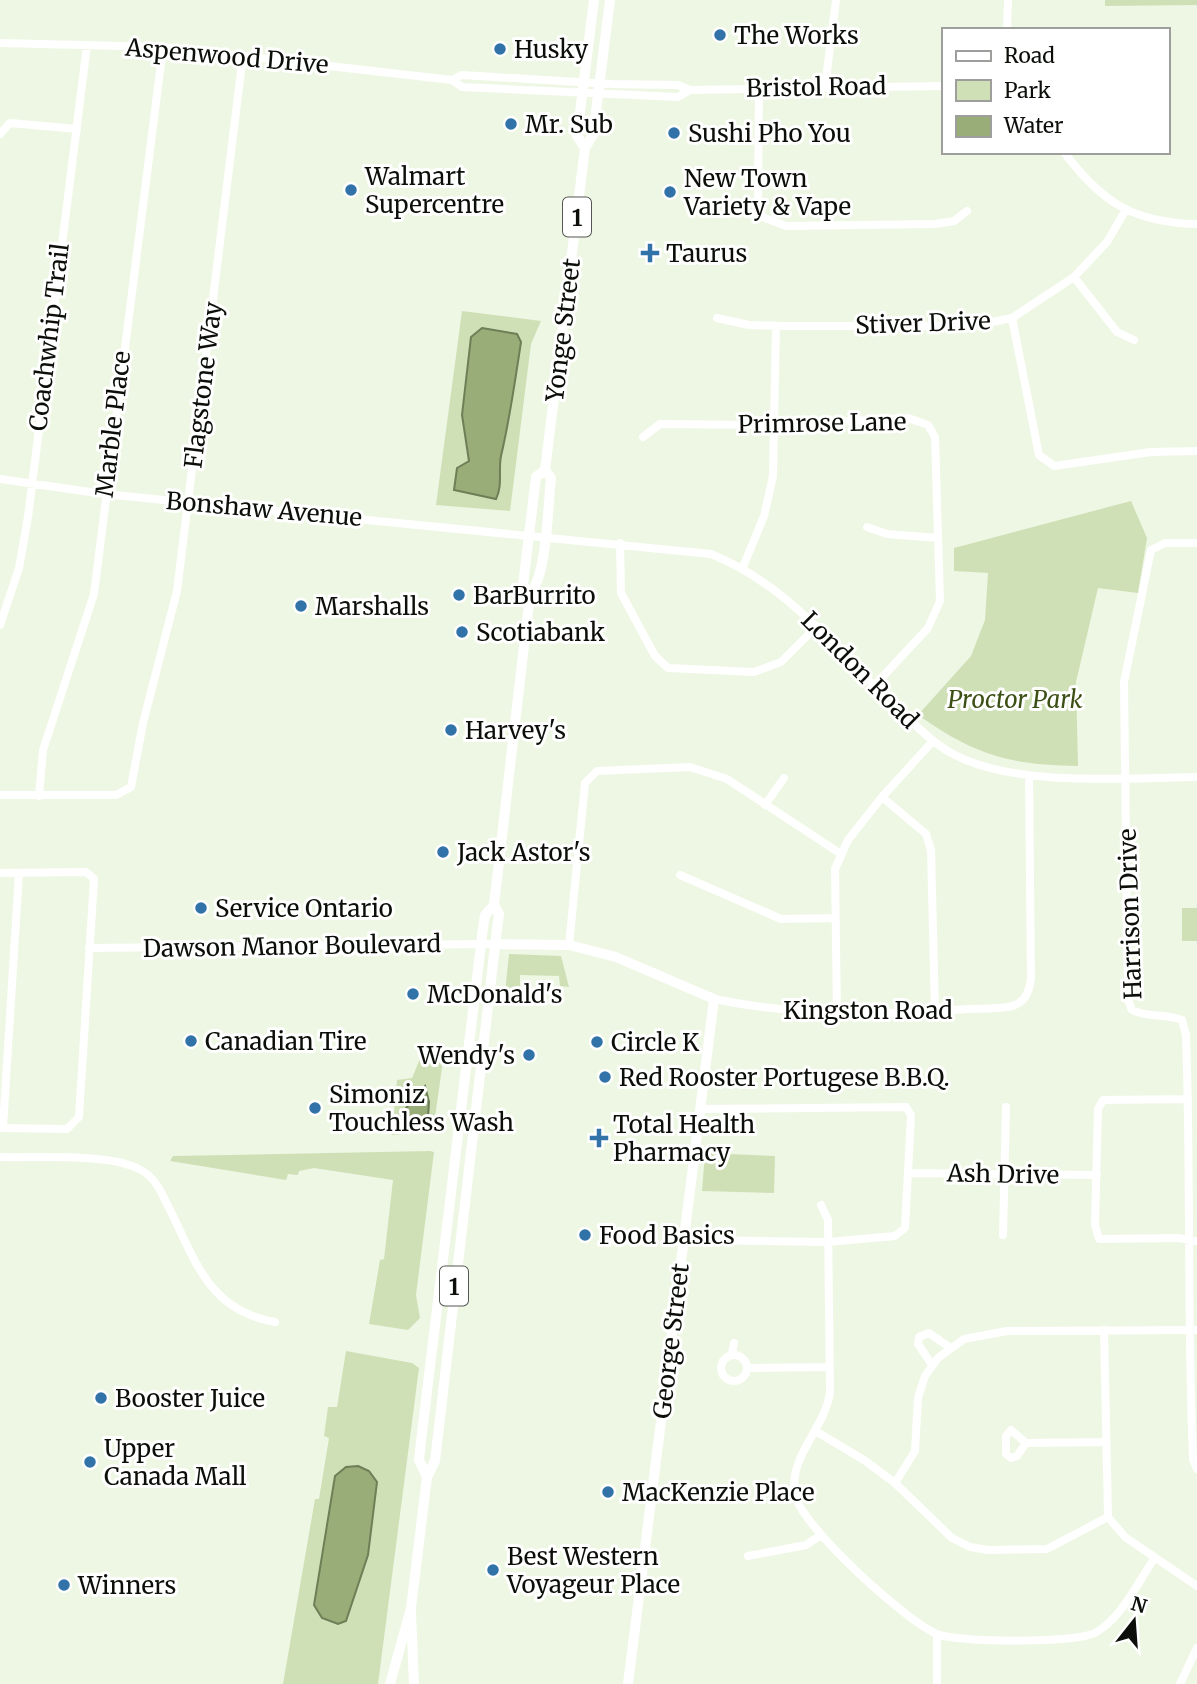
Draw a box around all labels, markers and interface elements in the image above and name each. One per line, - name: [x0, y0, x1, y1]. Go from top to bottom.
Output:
- place label: The Works: [734, 20, 859, 51]
- marker: The Works: [712, 27, 728, 43]
- legend: [942, 28, 1169, 154]
- street label: Aspenwood Drive: [123, 32, 330, 80]
- place label: Husky: [514, 34, 588, 65]
- marker: Husky: [492, 41, 508, 57]
- text: Road: [1004, 42, 1055, 69]
- street label: Bristol Road: [745, 70, 887, 104]
- text: Park: [1004, 77, 1051, 104]
- place label: Mr. Sub: [525, 109, 613, 140]
- text: Water: [1003, 112, 1063, 139]
- marker: Mr. Sub: [503, 116, 519, 132]
- place label: Sushi Pho You: [688, 118, 851, 149]
- marker: Sushi Pho You: [666, 125, 682, 141]
- place label: Walmart Supercentre: [364, 161, 504, 220]
- place label: New Town Variety & Vape: [683, 163, 851, 222]
- marker: Walmart Supercentre: [343, 182, 359, 198]
- marker: New Town Variety & Vape: [662, 184, 678, 200]
- road number: 1: [563, 198, 591, 236]
- place label: Taurus: [666, 238, 747, 269]
- street label: Coachwhip Trail: [22, 241, 76, 433]
- marker: Taurus: [640, 243, 660, 263]
- street label: Yonge Street: [539, 256, 587, 404]
- street label: Flagstone Way: [177, 300, 229, 470]
- street label: Stiver Drive: [855, 305, 991, 341]
- street label: Marble Place: [89, 349, 137, 499]
- street label: Primrose Lane: [737, 406, 907, 440]
- street label: Bonshaw Avenue: [165, 485, 363, 533]
- place label: BarBurrito: [473, 580, 596, 611]
- marker: BarBurrito: [451, 587, 467, 603]
- place label: Marshalls: [315, 591, 429, 622]
- marker: Marshalls: [293, 598, 309, 614]
- street label: London Road: [795, 605, 925, 735]
- place label: Scotiabank: [476, 617, 606, 648]
- marker: Scotiabank: [454, 624, 470, 640]
- park label: Proctor Park: [947, 684, 1083, 715]
- place label: Harvey's: [465, 715, 566, 746]
- marker: Harvey's: [443, 722, 459, 738]
- street label: Harrison Drive: [1112, 828, 1148, 1000]
- place label: Jack Astor's: [456, 837, 591, 868]
- marker: Jack Astor's: [435, 844, 451, 860]
- place label: Service Ontario: [215, 893, 393, 924]
- marker: Service Ontario: [193, 900, 209, 916]
- street label: Dawson Manor Boulevard: [143, 928, 441, 964]
- place label: McDonald's: [427, 979, 562, 1010]
- marker: McDonald's: [405, 986, 421, 1002]
- street label: Kingston Road: [783, 995, 953, 1026]
- place label: Canadian Tire: [205, 1026, 367, 1057]
- place label: Circle K: [611, 1027, 700, 1058]
- marker: Canadian Tire: [183, 1033, 199, 1049]
- marker: Circle K: [589, 1034, 605, 1050]
- place label: Wendy's: [417, 1040, 515, 1071]
- marker: Wendy's: [521, 1047, 537, 1063]
- place label: Red Rooster Portugese B.B.Q.: [619, 1062, 950, 1093]
- marker: Red Rooster Portugese B.B.Q.: [597, 1069, 613, 1085]
- place label: Simoniz Touchless Wash: [329, 1079, 514, 1138]
- marker: Simoniz Touchless Wash: [307, 1100, 323, 1116]
- place label: Total Health Pharmacy: [613, 1109, 755, 1168]
- marker: Total Health Pharmacy: [591, 1130, 607, 1146]
- street label: Ash Drive: [946, 1158, 1059, 1190]
- place label: Food Basics: [599, 1220, 735, 1251]
- marker: Food Basics: [577, 1227, 593, 1243]
- street label: George Street: [646, 1261, 696, 1420]
- road number: 1: [440, 1266, 468, 1306]
- place label: Booster Juice: [115, 1383, 265, 1414]
- marker: Booster Juice: [93, 1390, 109, 1406]
- place label: Upper Canada Mall: [104, 1433, 247, 1492]
- marker: Upper Canada Mall: [82, 1454, 98, 1470]
- place label: MacKenzie Place: [622, 1477, 814, 1508]
- marker: MacKenzie Place: [600, 1484, 616, 1500]
- place label: Best Western Voyageur Place: [506, 1541, 680, 1600]
- marker: Best Western Voyageur Place: [485, 1562, 501, 1578]
- place label: Winners: [77, 1570, 176, 1601]
- marker: Winners: [56, 1577, 72, 1593]
- north arrow: [1099, 1586, 1169, 1656]
- text: N: [1128, 1591, 1150, 1618]

